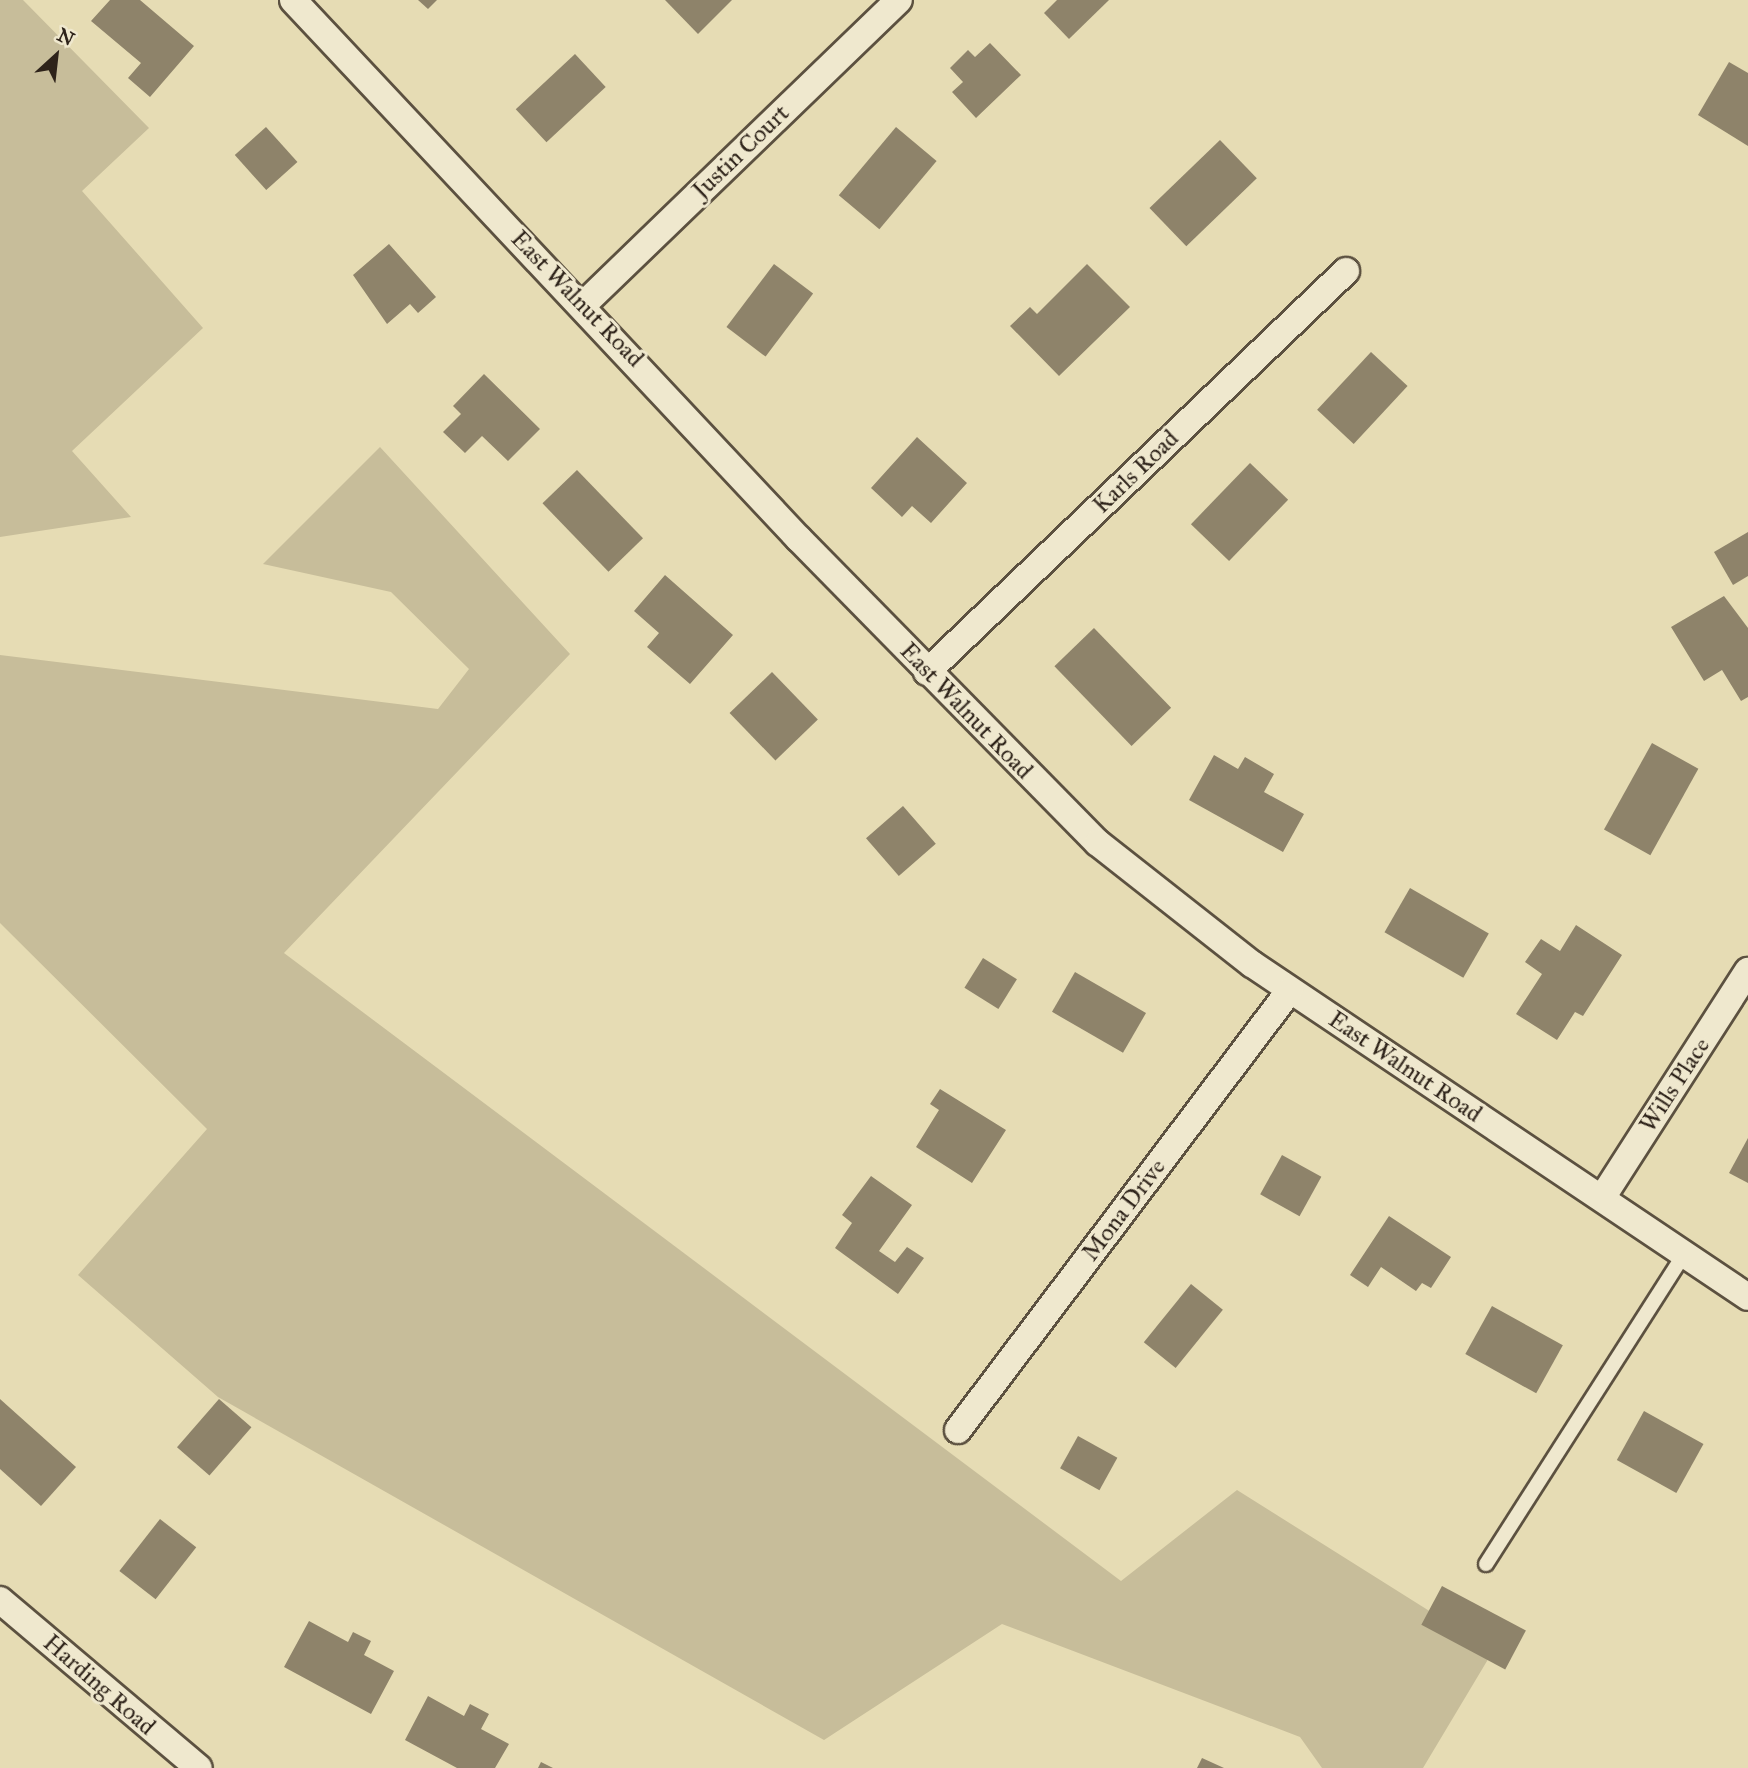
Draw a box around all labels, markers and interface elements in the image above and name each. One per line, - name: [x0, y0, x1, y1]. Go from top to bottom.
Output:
- north arrow: [21, 21, 91, 91]
- text: N: [53, 23, 78, 51]
- street label: Justin Court: [687, 99, 795, 205]
- street label: East Walnut Road: [505, 225, 649, 373]
- street label: Karls Road: [1087, 424, 1185, 520]
- street label: East Walnut Road: [894, 637, 1038, 785]
- street label: East Walnut Road: [1323, 1005, 1487, 1129]
- street label: Wills Place: [1634, 1032, 1716, 1138]
- street label: Mona Drive: [1076, 1153, 1172, 1267]
- street label: Harding Road: [37, 1629, 161, 1741]

